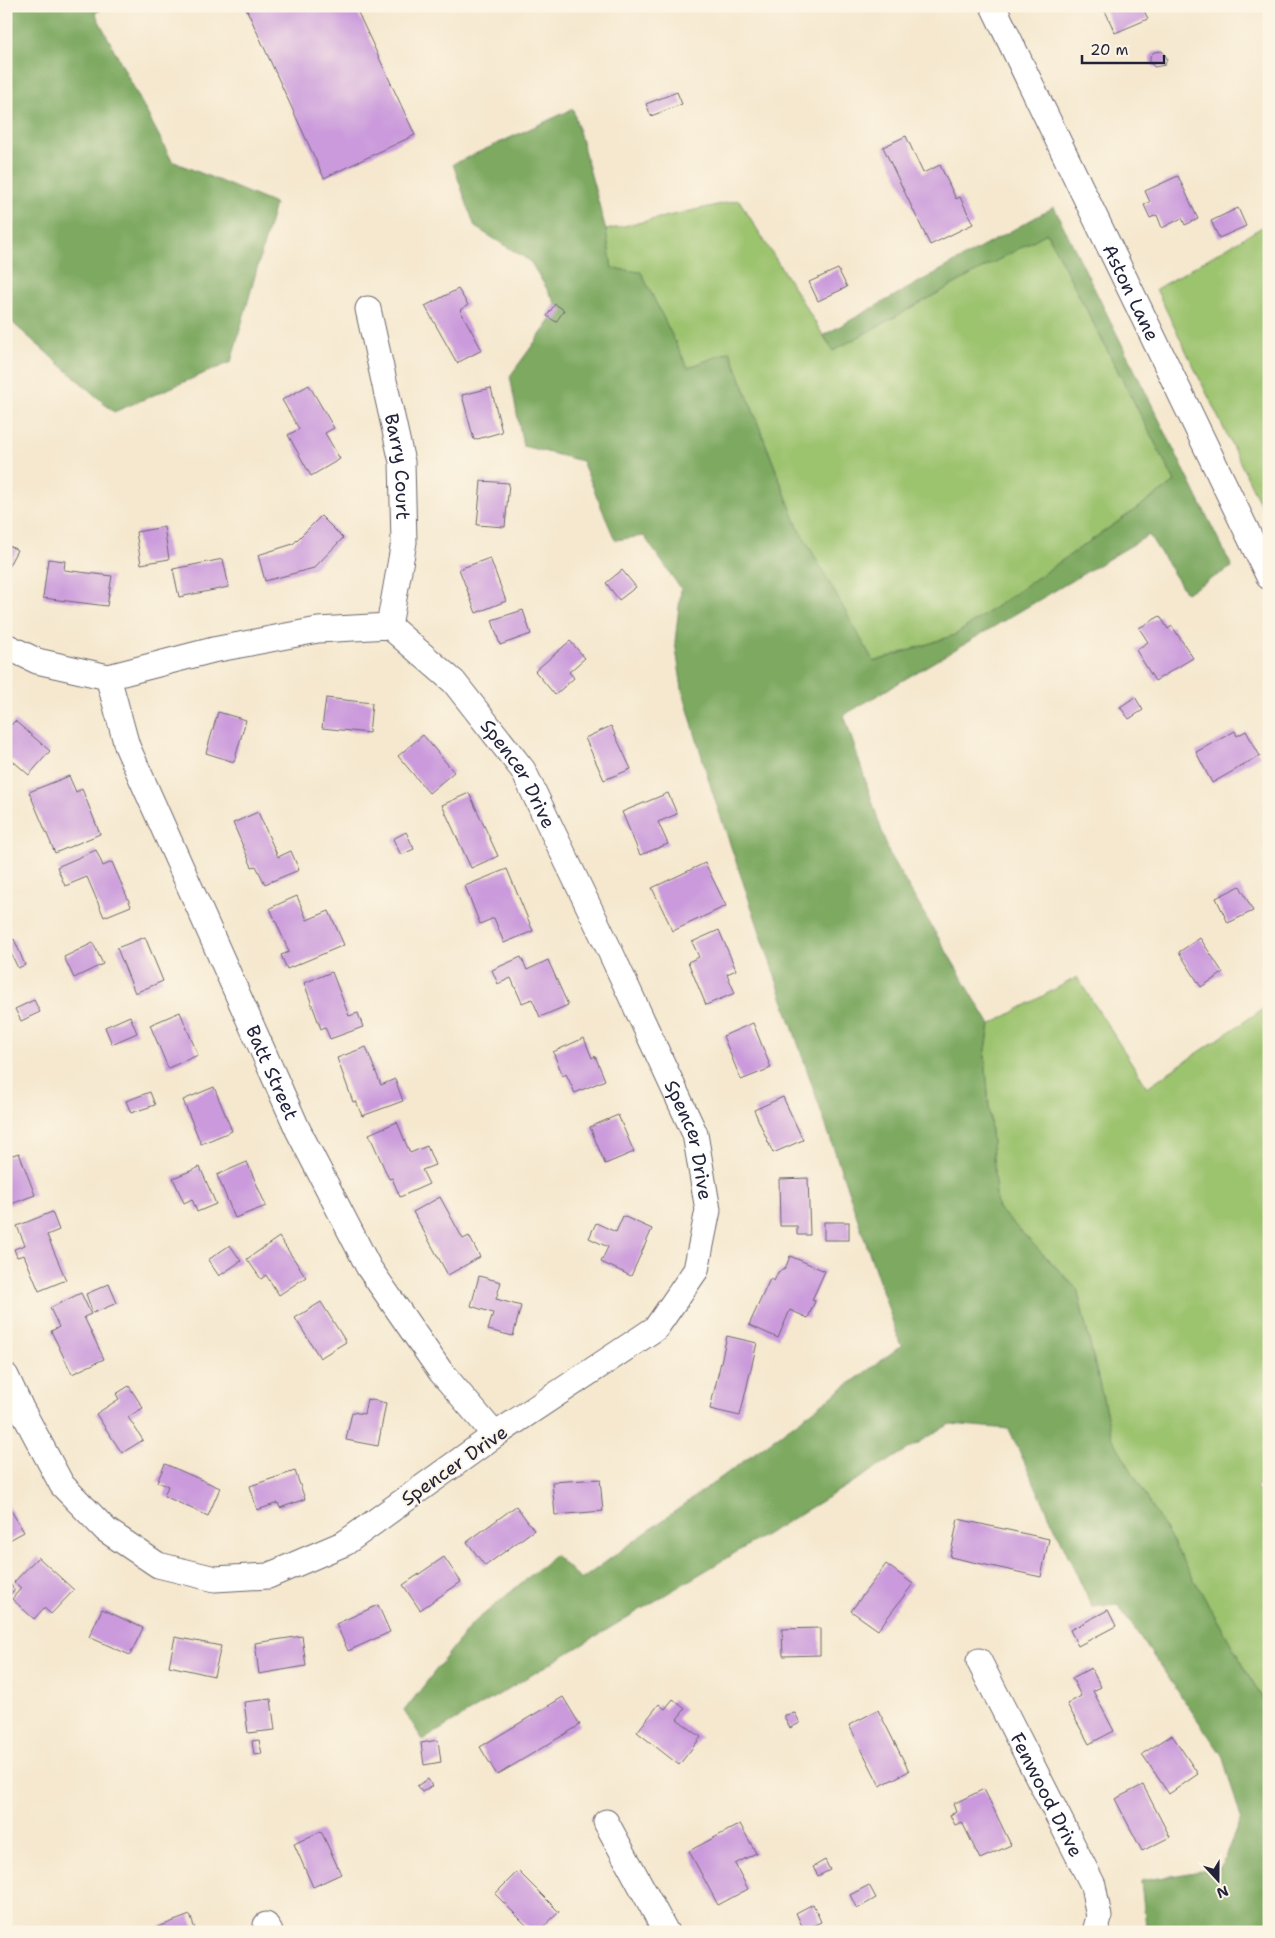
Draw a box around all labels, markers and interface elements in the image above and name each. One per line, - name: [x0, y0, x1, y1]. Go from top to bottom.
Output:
- scale bar: [1082, 32, 1165, 64]
- text: 20 m: [1090, 40, 1129, 60]
- street label: Aston Lane: [1097, 240, 1165, 345]
- street label: Barry Court: [379, 411, 415, 520]
- street label: Spencer Drive: [475, 714, 561, 833]
- street label: Batt Street: [240, 1021, 304, 1124]
- street label: Spencer Drive: [659, 1076, 718, 1202]
- street label: Spencer Drive: [396, 1419, 513, 1511]
- street label: Fenwood Drive: [1005, 1728, 1089, 1861]
- north arrow: [1192, 1856, 1242, 1906]
- text: N: [1214, 1882, 1231, 1903]

